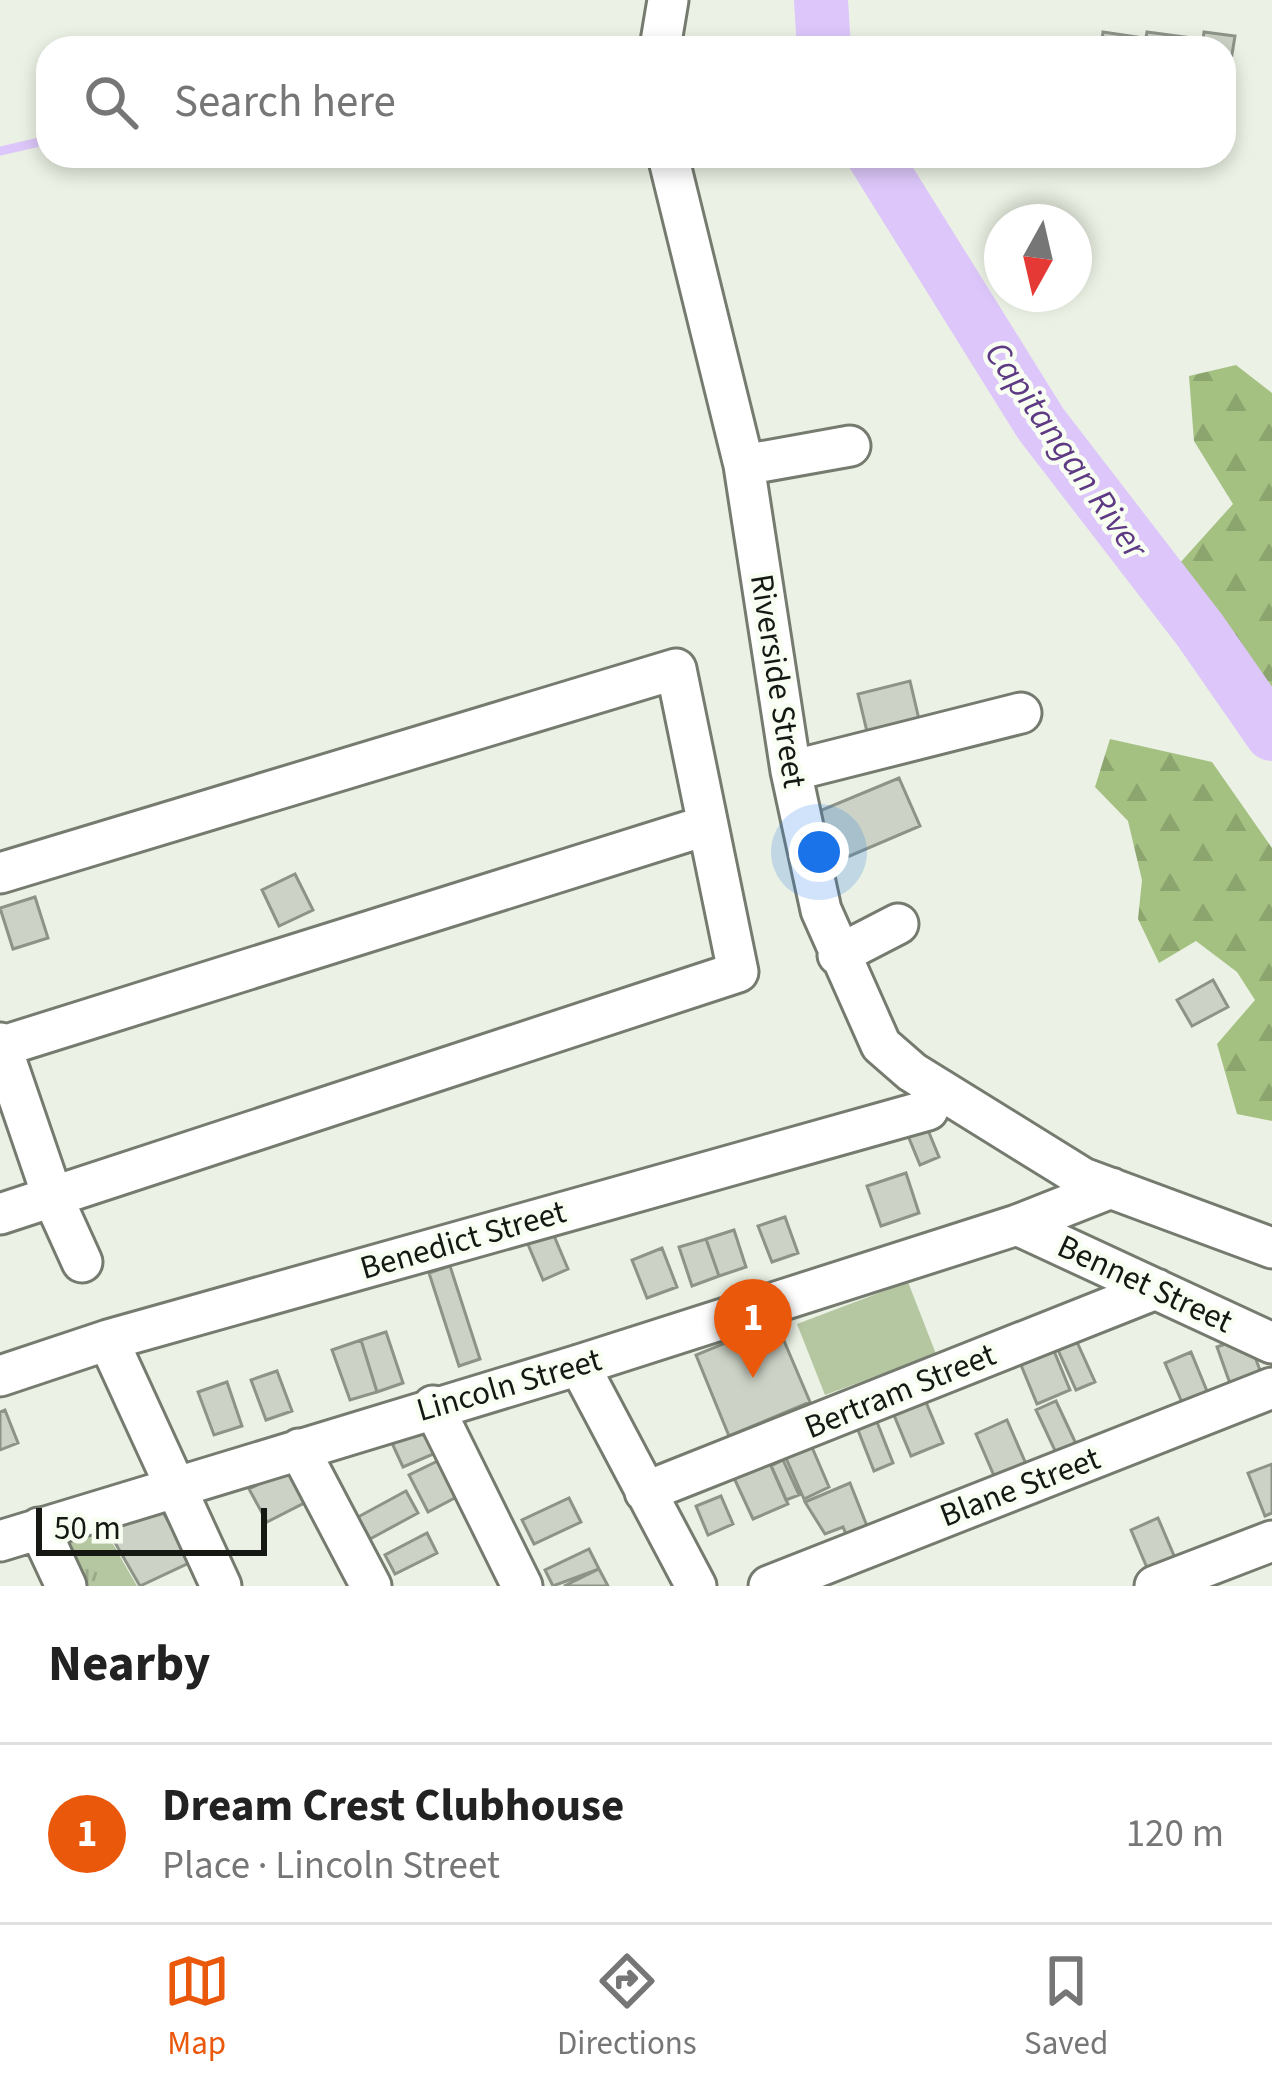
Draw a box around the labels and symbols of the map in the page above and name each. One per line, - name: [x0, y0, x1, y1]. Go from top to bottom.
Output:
- north arrow: [984, 204, 1092, 312]
- water label: Capitangan River: [972, 331, 1161, 570]
- street label: Riverside Street: [738, 571, 818, 791]
- your location: [789, 822, 849, 882]
- street label: Benedict Street: [355, 1188, 571, 1292]
- street label: Bennet Street: [1050, 1223, 1240, 1345]
- pin: 1: [714, 1279, 792, 1378]
- street label: Bertram Street: [797, 1331, 1003, 1451]
- street label: Lincoln Street: [411, 1336, 607, 1434]
- street label: Blane Street: [933, 1435, 1107, 1539]
- scale bar: [36, 1502, 267, 1555]

